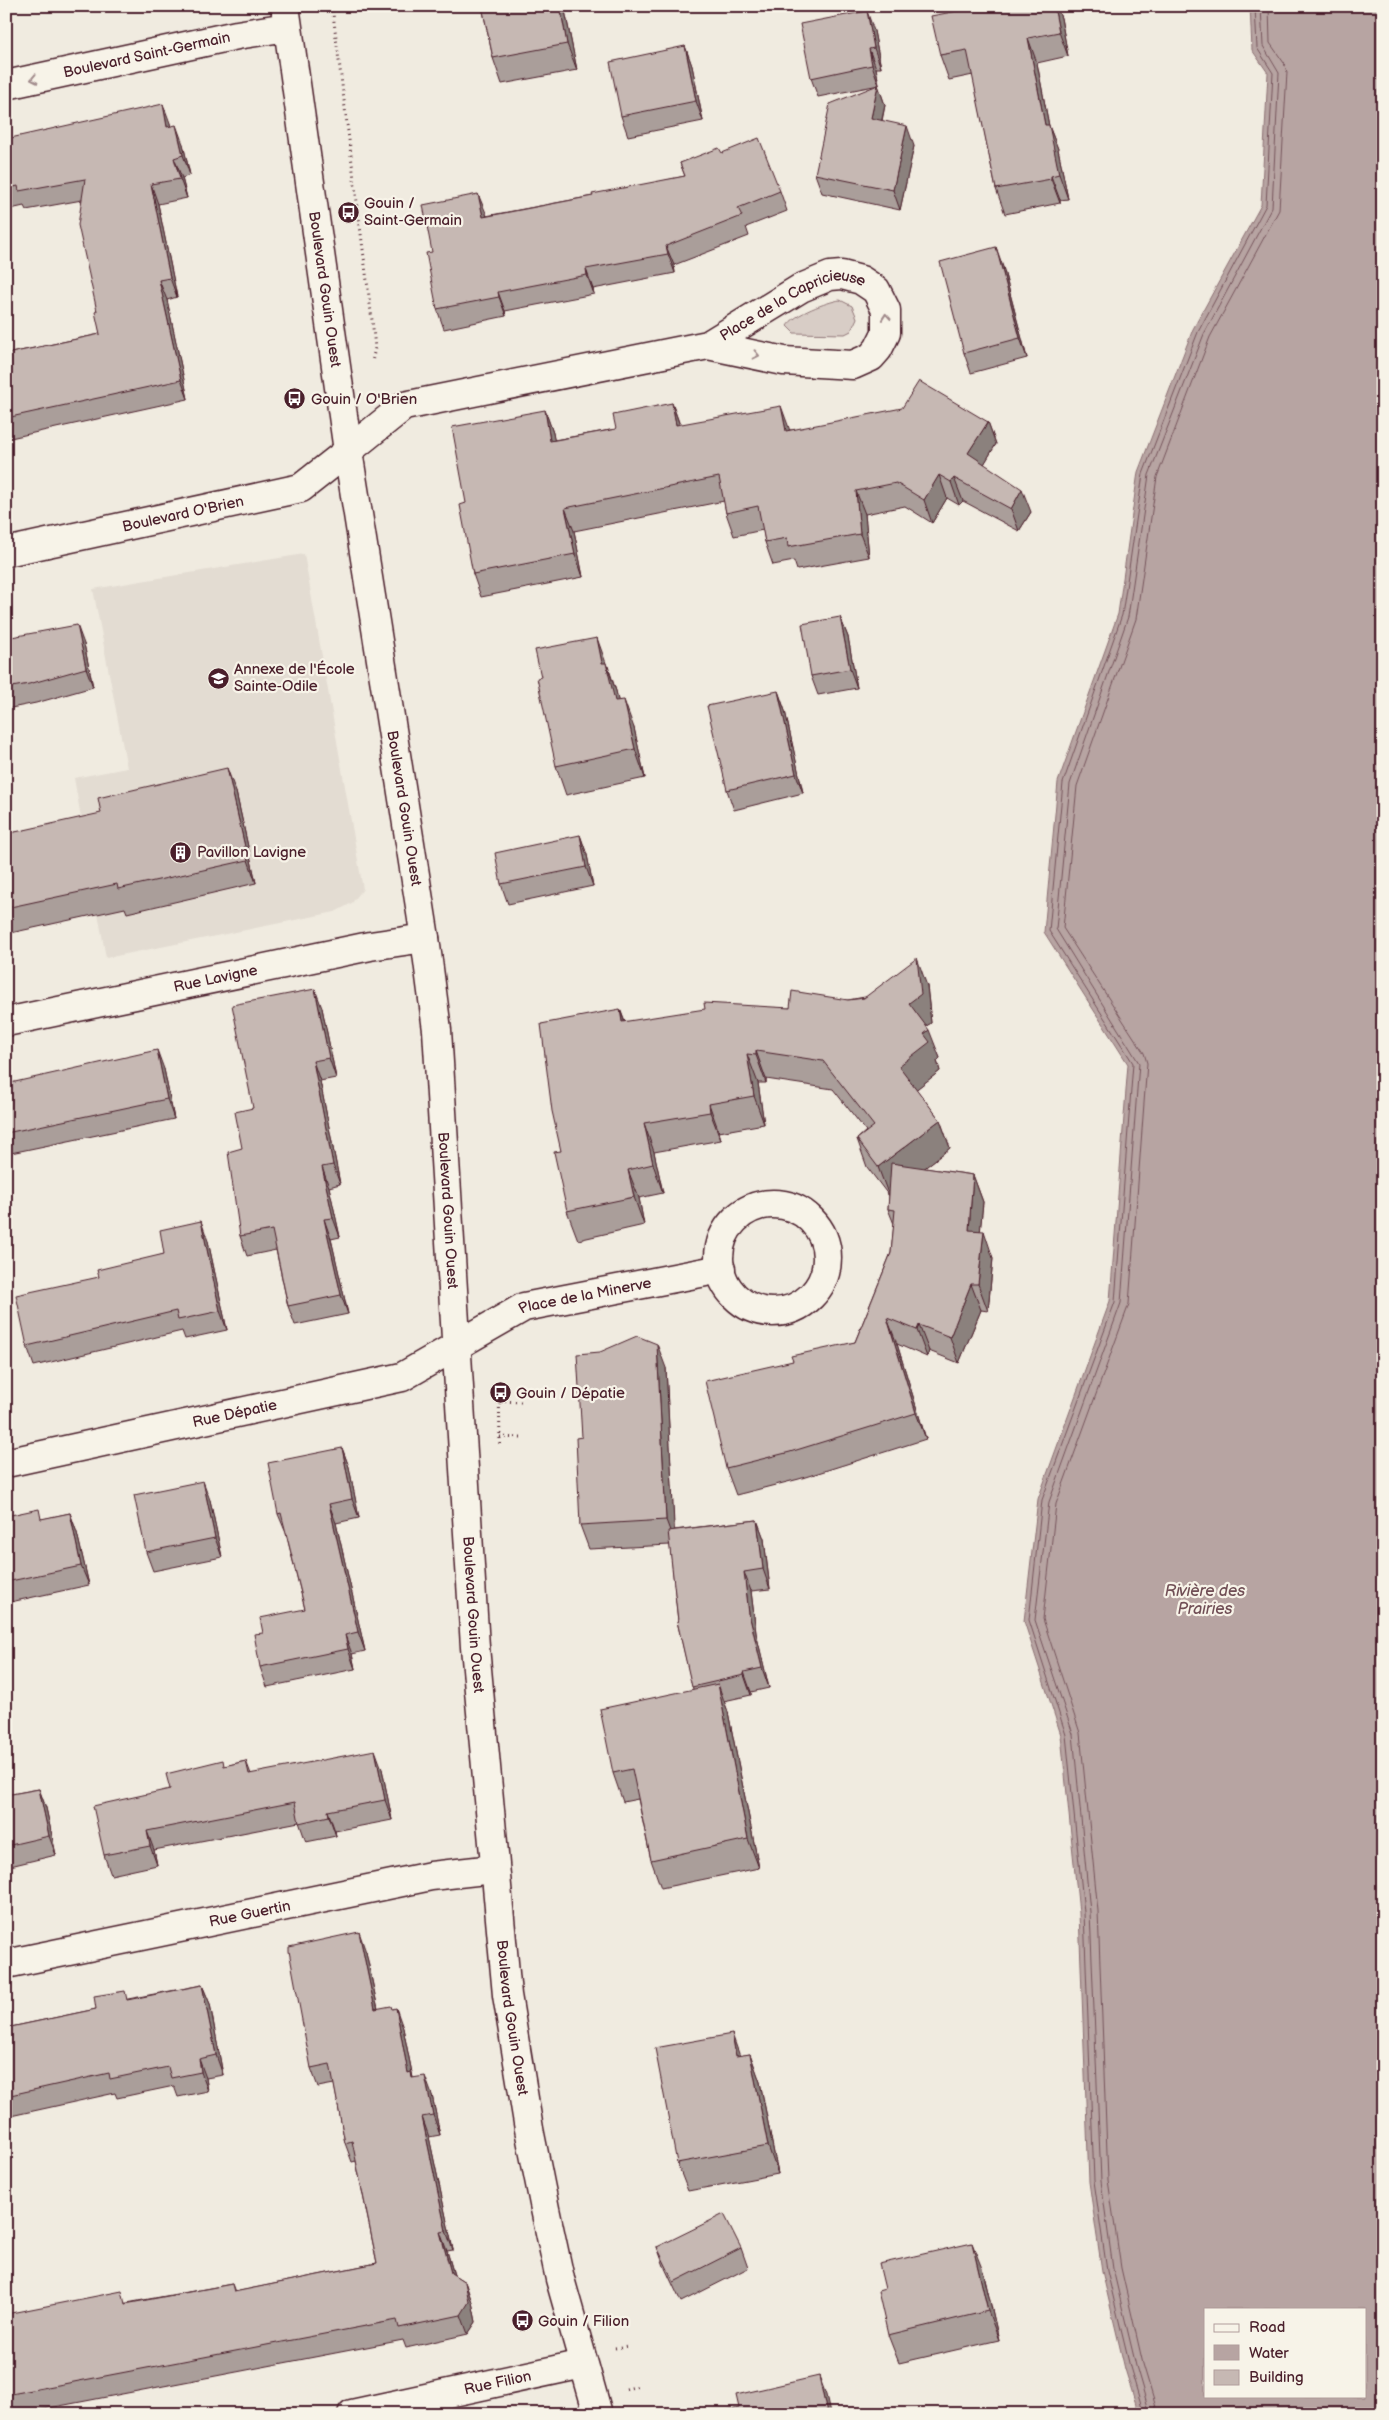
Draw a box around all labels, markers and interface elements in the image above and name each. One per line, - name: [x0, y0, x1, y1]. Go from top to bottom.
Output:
- street label: Boulevard Saint-Germain: [62, 28, 232, 82]
- one-way arrow: [30, 73, 39, 84]
- place label: Gouin / Saint-Germain: [364, 194, 462, 230]
- bus stop icon: Gouin / Saint-Germain: [336, 200, 360, 224]
- street label: Boulevard Gouin Ouest: [304, 210, 345, 369]
- street label: Place de la Capricieuse: [716, 266, 870, 345]
- one-way arrow: [881, 312, 892, 320]
- one-way arrow: [752, 349, 760, 360]
- bus stop icon: Gouin / O'Brien: [283, 387, 307, 411]
- place label: Gouin / O'Brien: [311, 390, 417, 409]
- street label: Boulevard O'Brien: [120, 492, 246, 537]
- place label: Annexe de l'École Sainte-Odile: [234, 660, 355, 696]
- school or university icon: Annexe de l'École Sainte-Odile: [206, 666, 230, 690]
- street label: Boulevard Gouin Ouest: [382, 729, 426, 888]
- building icon: Pavillon Lavigne: [169, 840, 193, 864]
- place label: Pavillon Lavigne: [197, 843, 306, 862]
- street label: Rue Lavigne: [172, 961, 259, 997]
- street label: Boulevard Gouin Ouest: [433, 1131, 462, 1290]
- street label: Place de la Minerve: [515, 1274, 653, 1318]
- bus stop icon: Gouin / Dépatie: [488, 1381, 512, 1405]
- place label: Gouin / Dépatie: [516, 1384, 625, 1403]
- street label: Rue Dépatie: [191, 1395, 279, 1432]
- street label: Boulevard Gouin Ouest: [458, 1536, 488, 1694]
- water label: Rivière des Prairies: [1165, 1582, 1245, 1619]
- street label: Rue Guertin: [208, 1896, 292, 1932]
- street label: Boulevard Gouin Ouest: [492, 1939, 532, 2097]
- legend: [1204, 2308, 1366, 2398]
- bus stop icon: Gouin / Filion: [510, 2309, 534, 2333]
- place label: Gouin / Filion: [538, 2312, 629, 2331]
- text: Road: [1249, 2318, 1285, 2337]
- text: Water: [1249, 2344, 1289, 2363]
- street label: Rue Filion: [462, 2366, 533, 2399]
- text: Building: [1249, 2368, 1304, 2387]

